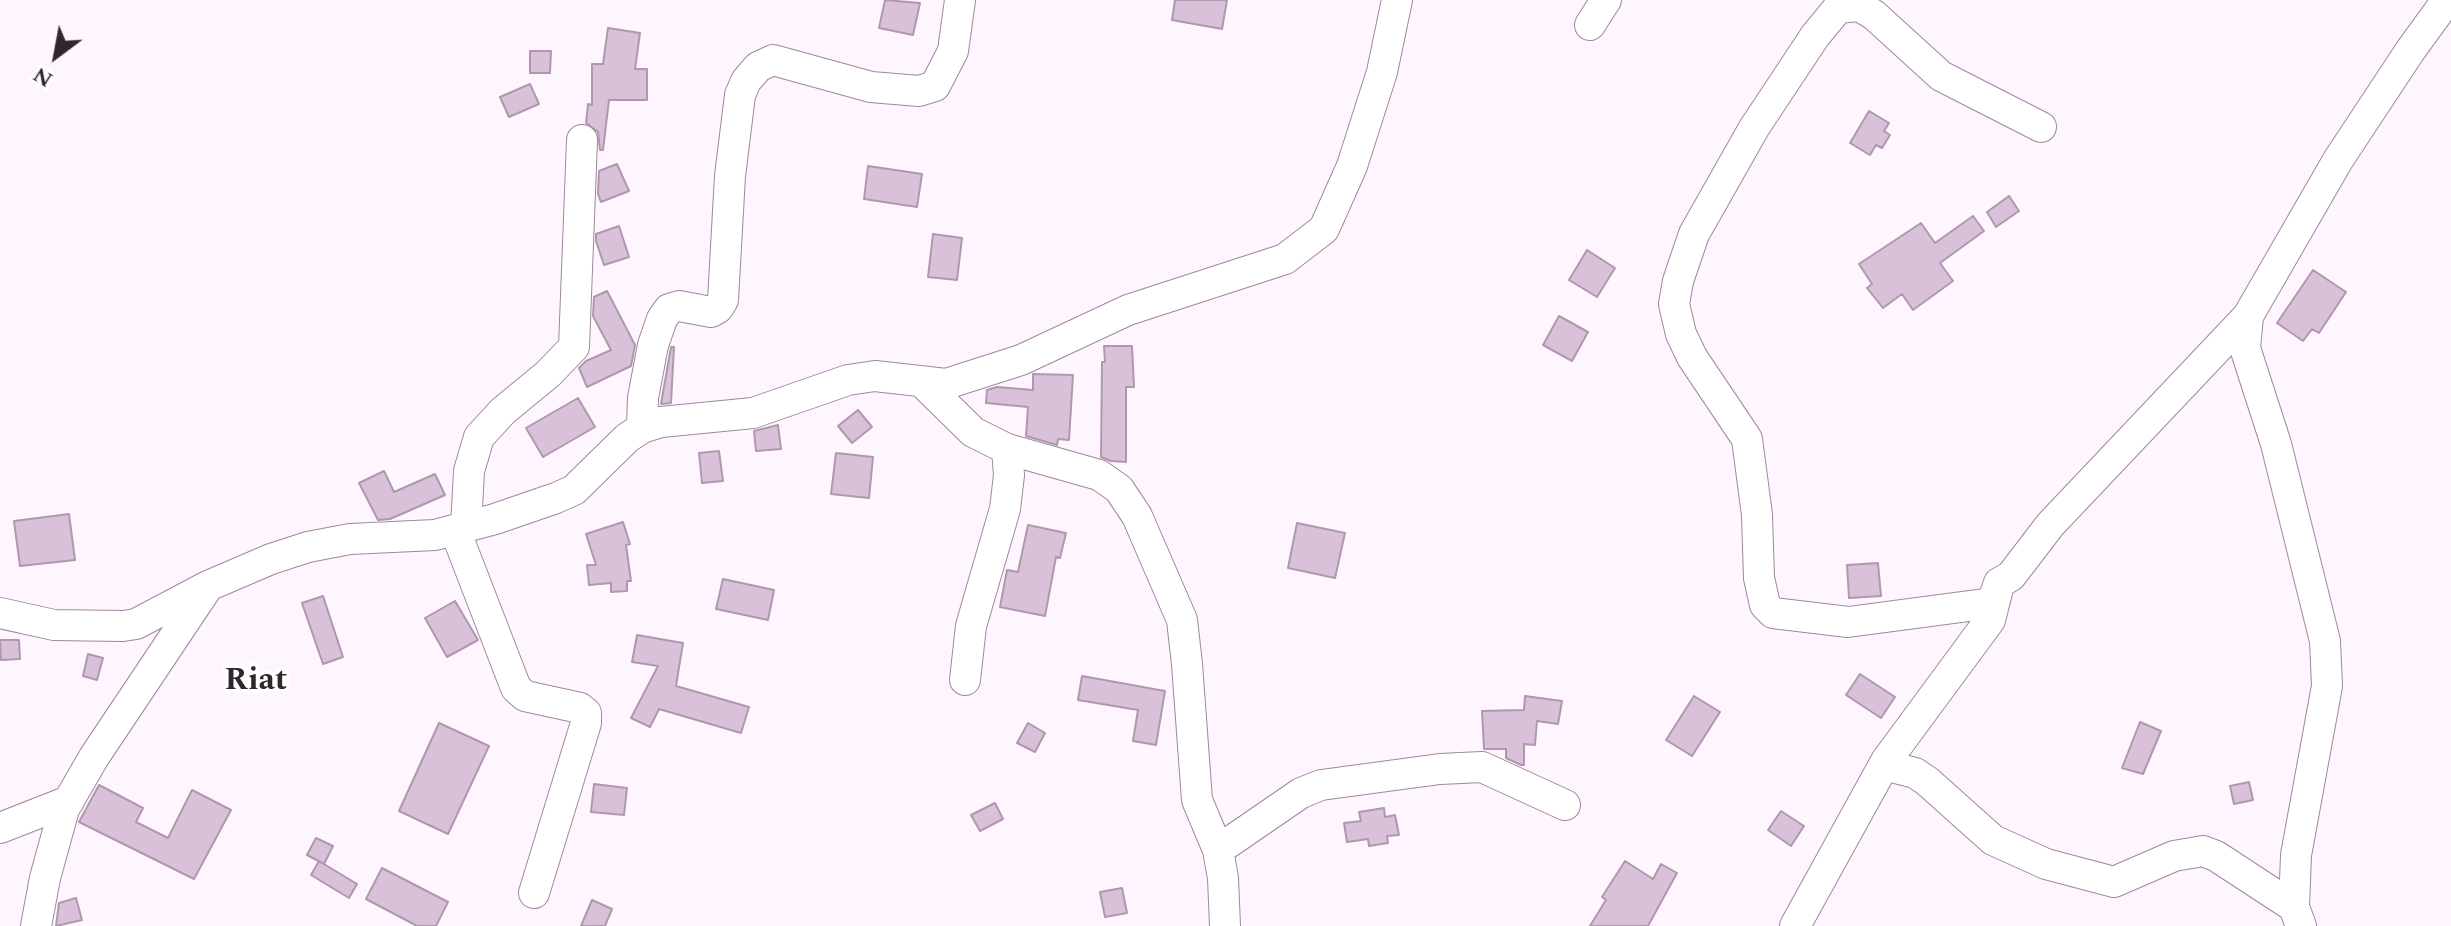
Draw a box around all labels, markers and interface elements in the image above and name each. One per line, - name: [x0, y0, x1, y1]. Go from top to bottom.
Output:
- north arrow: [16, 16, 96, 96]
- text: N: [27, 58, 59, 96]
- district label: Riat: [225, 664, 287, 702]

